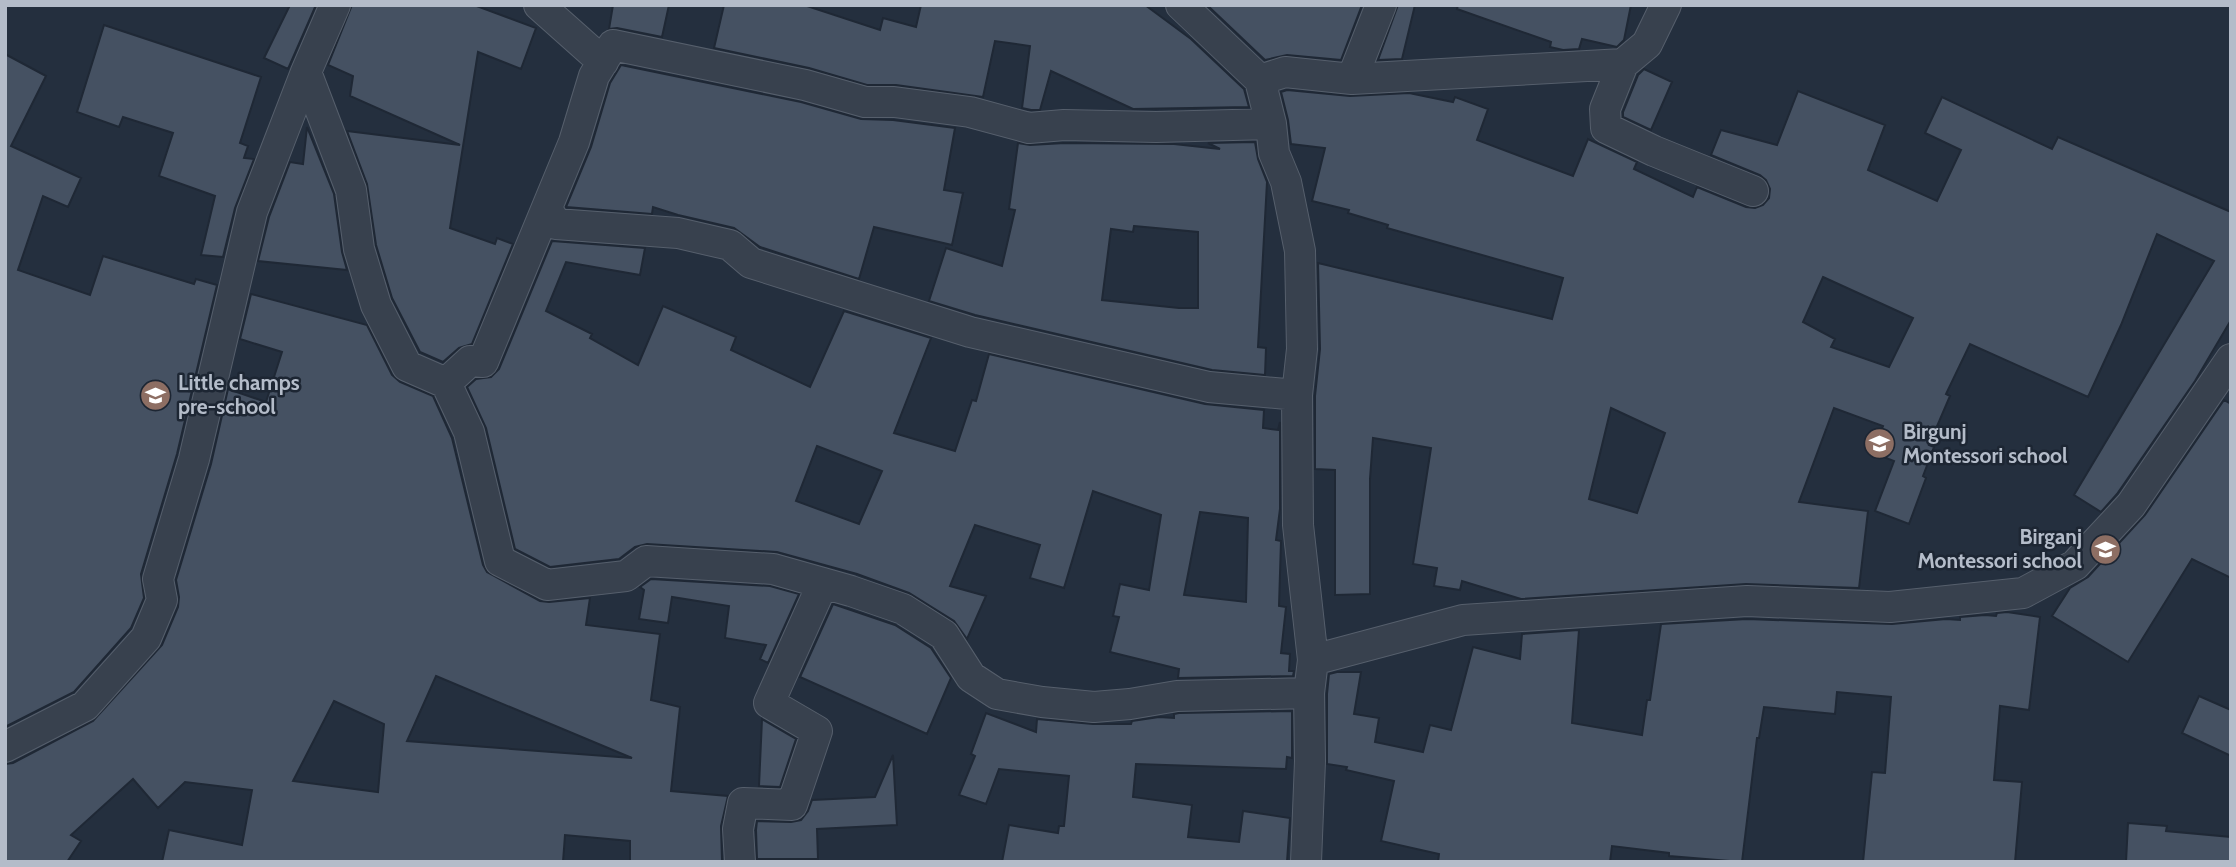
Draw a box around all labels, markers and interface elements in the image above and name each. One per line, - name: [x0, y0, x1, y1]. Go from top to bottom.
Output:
- place label: Little champs pre-school: [178, 370, 300, 419]
- school or university icon: Little champs pre-school: [138, 378, 172, 412]
- place label: Birgunj Montessori school: [1903, 419, 2068, 468]
- school or university icon: Birgunj Montessori school: [1863, 427, 1897, 461]
- place label: Birganj Montessori school: [1917, 524, 2082, 573]
- school or university icon: Birganj Montessori school: [2088, 532, 2122, 566]

